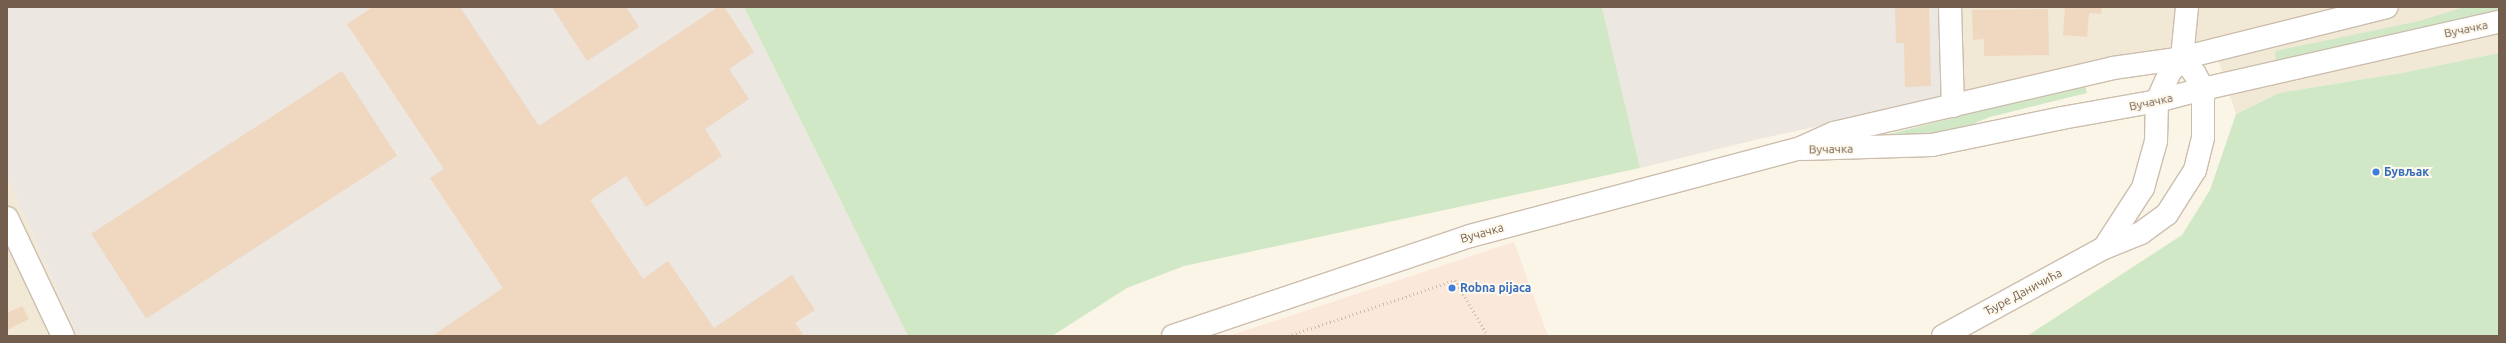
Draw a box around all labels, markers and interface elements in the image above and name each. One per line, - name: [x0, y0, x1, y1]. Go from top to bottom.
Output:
- street label: Вучачка: [2443, 17, 2489, 41]
- street label: Вучачка: [2128, 90, 2174, 114]
- street label: Вучачка: [1809, 141, 1853, 157]
- place label: Бувљак: [2384, 165, 2429, 179]
- marker: Бувљак: [2371, 167, 2381, 177]
- street label: Вучачка: [1459, 220, 1505, 246]
- street label: Ђуре Даничића: [1982, 265, 2064, 319]
- place label: Robna pijaca: [1460, 281, 1531, 295]
- marker: Robna pijaca: [1447, 283, 1457, 293]

